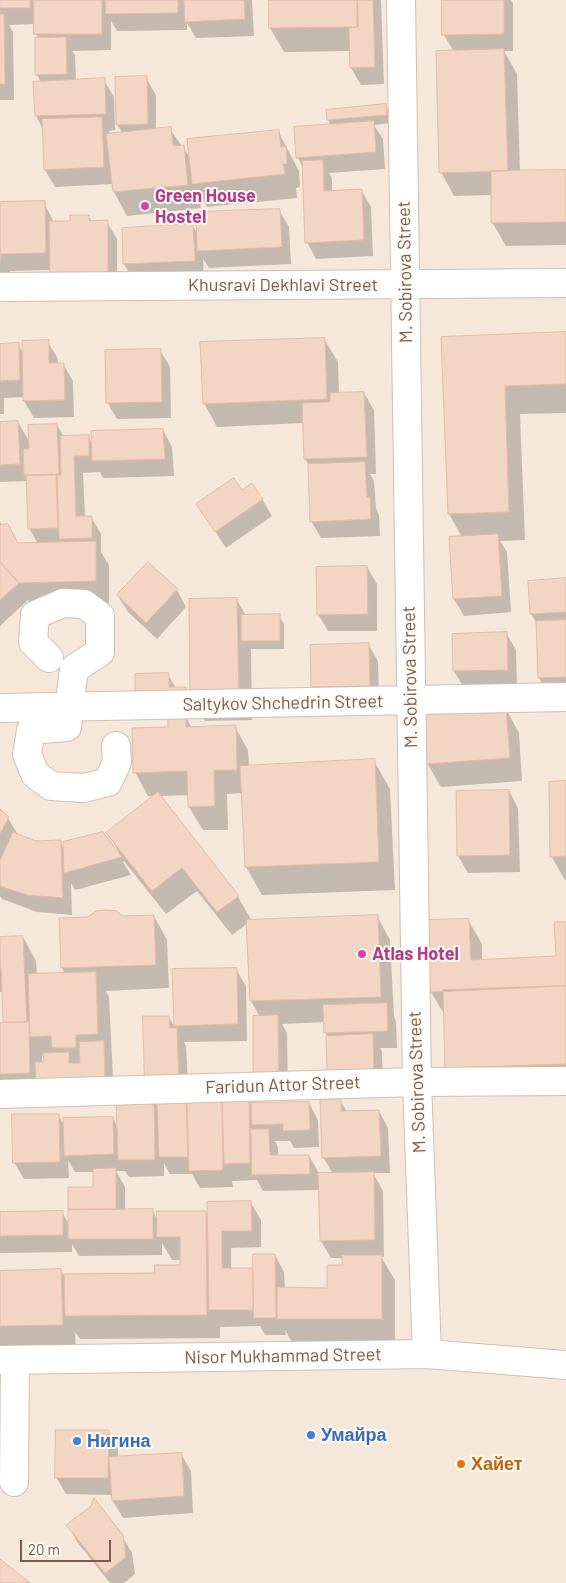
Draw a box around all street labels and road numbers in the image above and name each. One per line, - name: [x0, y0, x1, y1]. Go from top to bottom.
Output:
- street label: M. Sobirova Street: [393, 201, 417, 343]
- street label: Khusravi Dekhlavi Street: [188, 274, 378, 296]
- street label: M. Sobirova Street: [398, 606, 422, 748]
- street label: Saltykov Shchedrin Street: [182, 690, 384, 716]
- street label: M. Sobirova Street: [404, 1010, 430, 1154]
- street label: Faridun Attor Street: [205, 1071, 361, 1099]
- street label: Nisor Mukhammad Street: [184, 1343, 382, 1369]

